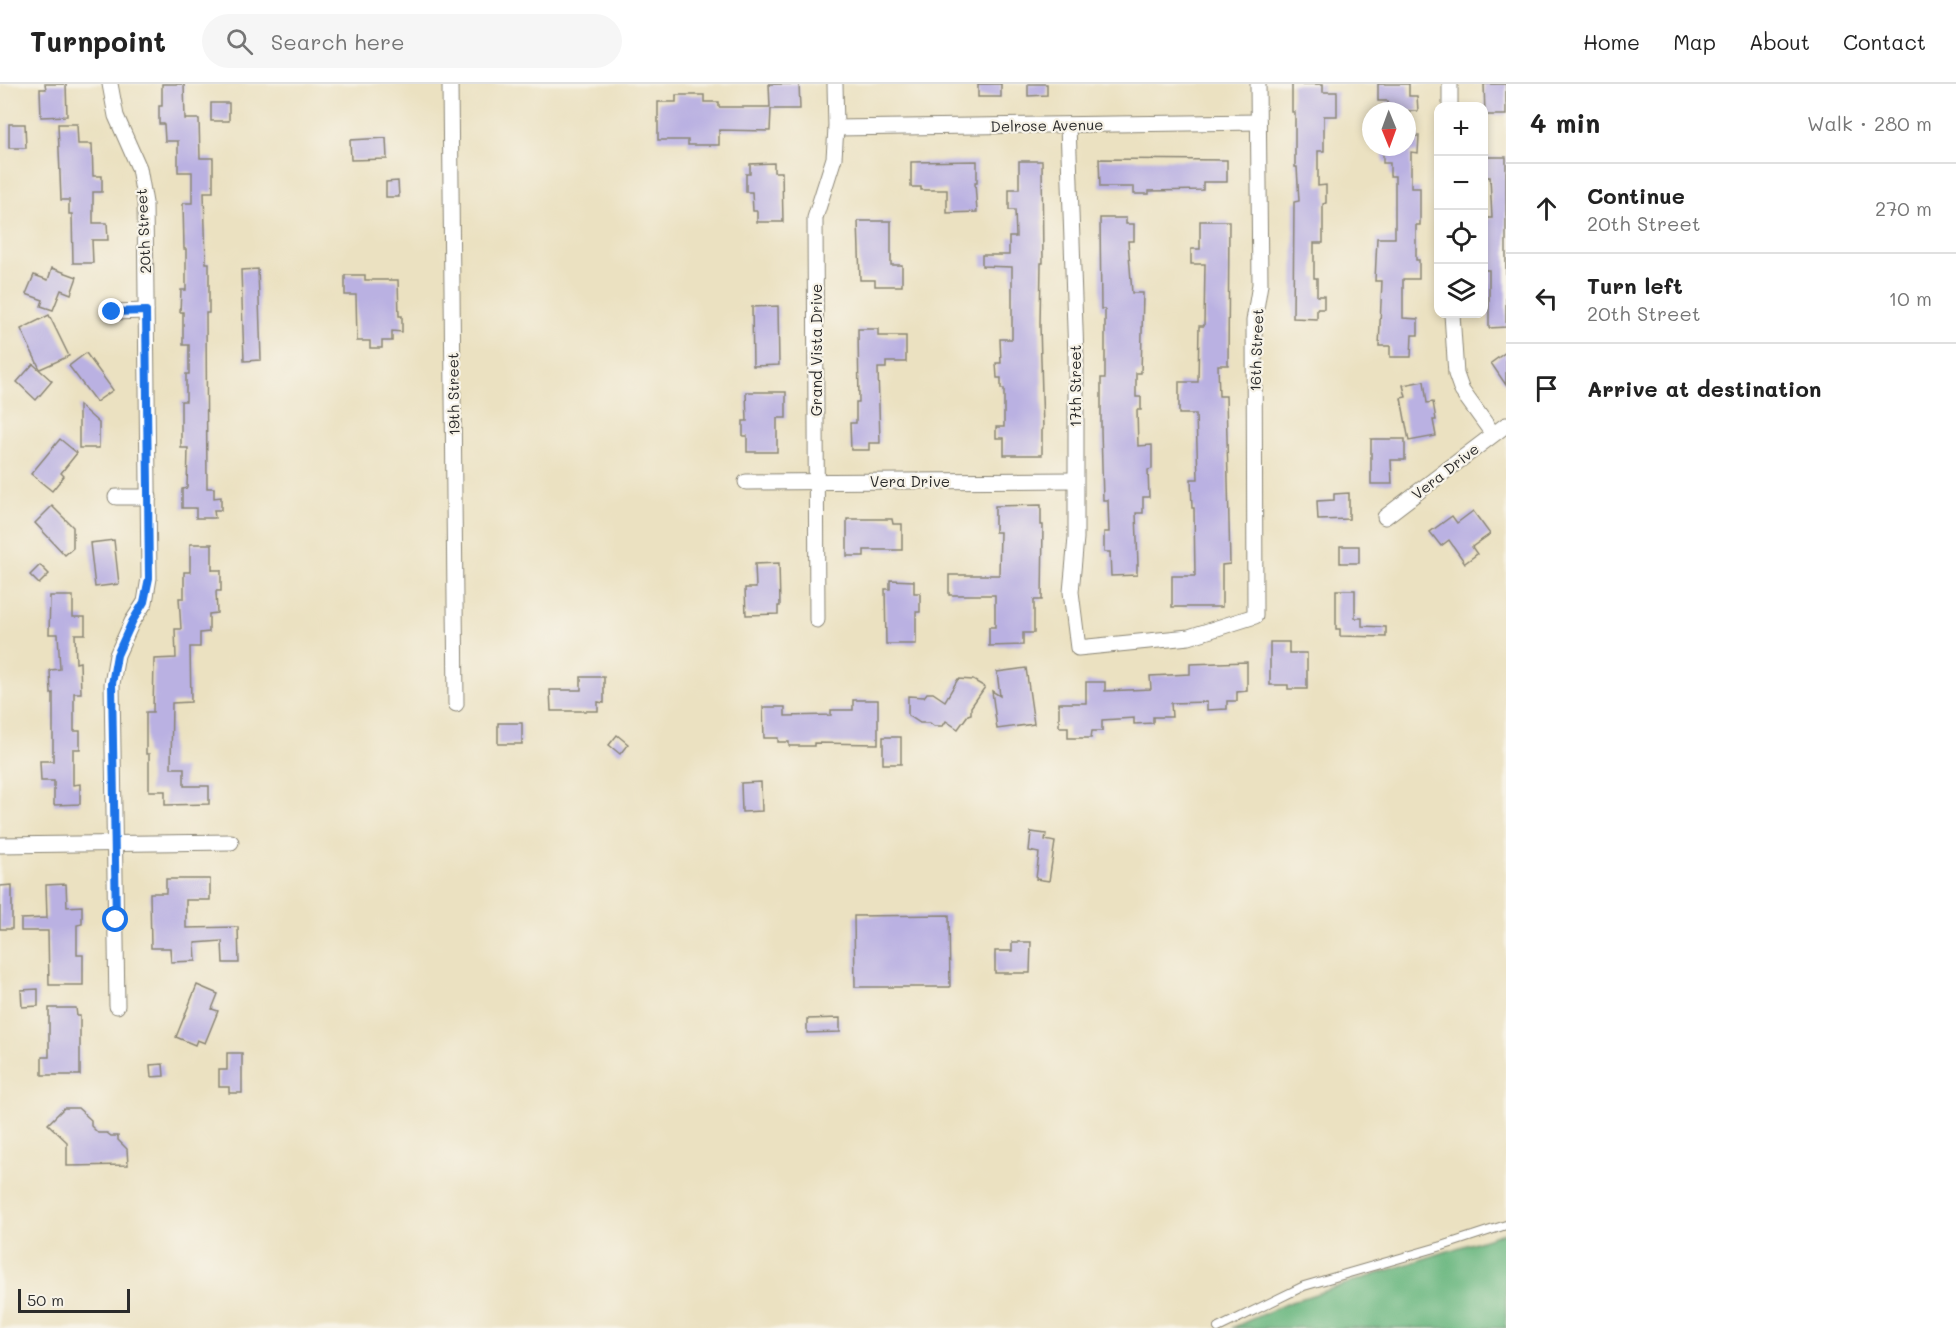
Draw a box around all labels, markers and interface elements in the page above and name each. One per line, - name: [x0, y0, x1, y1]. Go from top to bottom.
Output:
- search box: [202, 14, 622, 68]
- text: Turnpoint: [30, 23, 166, 59]
- icon: search: [223, 25, 256, 58]
- text: Search here: [271, 27, 405, 56]
- text: Home: [1583, 28, 1640, 55]
- text: Map: [1673, 28, 1716, 55]
- text: About: [1749, 28, 1810, 55]
- text: Contact: [1843, 28, 1926, 55]
- north arrow: [1362, 102, 1416, 156]
- map controls: [1434, 102, 1488, 318]
- button: +: [1434, 102, 1488, 156]
- text: 4 min: [1530, 106, 1600, 140]
- text: Walk · 280 m: [1807, 110, 1932, 136]
- street label: Delrose Avenue: [990, 114, 1104, 136]
- button: −: [1434, 156, 1488, 210]
- text: Continue: [1587, 181, 1685, 210]
- street label: 20th Street: [131, 188, 155, 274]
- icon: ahead: [1530, 192, 1563, 225]
- text: 270 m: [1875, 195, 1932, 221]
- button: locate: [1434, 210, 1488, 264]
- text: 20th Street: [1587, 210, 1701, 236]
- button: layers: [1434, 264, 1488, 318]
- text: Turn left: [1587, 271, 1683, 300]
- icon: left: [1530, 282, 1563, 315]
- street label: Grand Vista Drive: [806, 284, 826, 416]
- text: 10 m: [1888, 285, 1932, 311]
- route end: [98, 298, 124, 324]
- text: 20th Street: [1587, 300, 1701, 326]
- street label: 16th Street: [1245, 308, 1267, 392]
- street label: 17th Street: [1065, 345, 1085, 427]
- street label: 19th Street: [442, 352, 464, 436]
- icon: arrive: [1530, 372, 1563, 405]
- text: Arrive at destination: [1587, 374, 1822, 403]
- street label: Vera Drive: [1407, 438, 1483, 504]
- street label: Vera Drive: [870, 471, 950, 491]
- route start: [102, 906, 128, 932]
- scale bar: [18, 1286, 130, 1314]
- text: 50 m: [27, 1289, 64, 1310]

